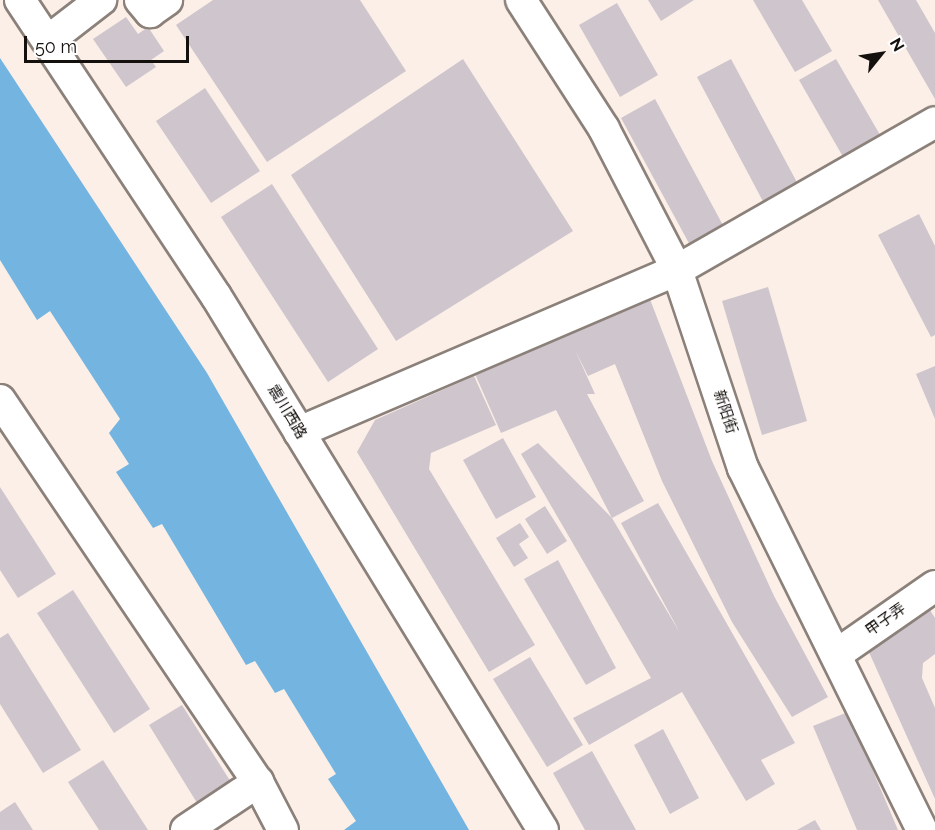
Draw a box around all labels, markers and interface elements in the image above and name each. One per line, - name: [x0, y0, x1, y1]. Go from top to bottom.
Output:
- scale bar: [27, 24, 192, 62]
- north arrow: [851, 24, 911, 84]
- text: N: [886, 35, 908, 55]
- text: 50 m: [35, 36, 77, 57]
- street label: 震川西路: [264, 382, 310, 442]
- street label: 新阳街: [709, 388, 741, 436]
- street label: 甲子弄: [862, 600, 910, 640]

